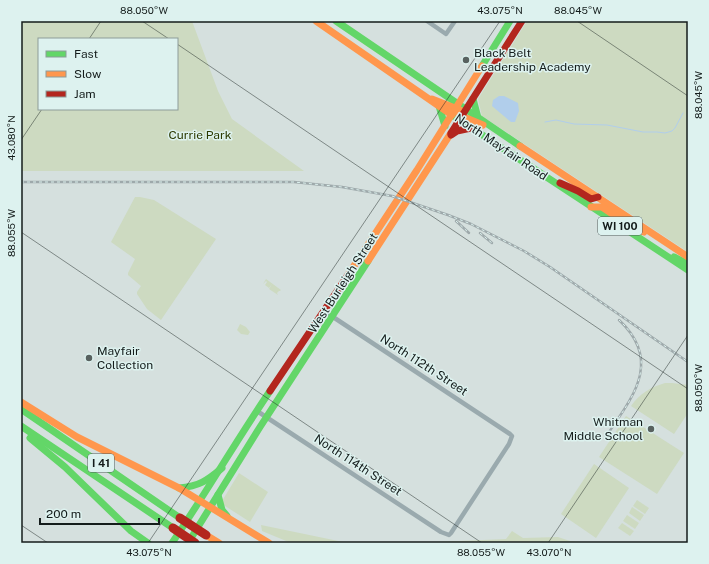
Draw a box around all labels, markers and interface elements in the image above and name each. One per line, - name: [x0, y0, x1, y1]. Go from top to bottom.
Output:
- text: 88.050°W: [120, 4, 168, 16]
- text: 43.075°N: [477, 4, 523, 16]
- text: 88.045°W: [554, 4, 602, 16]
- legend: [38, 38, 178, 110]
- place label: Black Belt Leadership Academy: [474, 46, 591, 74]
- text: Fast: [74, 47, 99, 61]
- marker: Black Belt Leadership Academy: [461, 55, 471, 65]
- text: Slow: [74, 67, 102, 81]
- text: 88.045°W: [692, 71, 704, 119]
- text: Jam: [74, 87, 96, 101]
- street label: North Mayfair Road: [452, 111, 550, 183]
- text: 43.080°N: [5, 115, 17, 161]
- park label: Currie Park: [169, 128, 232, 142]
- text: 88.055°W: [5, 208, 17, 257]
- road number: WI 100: [598, 217, 642, 235]
- street label: West Burleigh Street: [305, 230, 381, 336]
- street label: North 112th Street: [378, 332, 471, 399]
- place label: Mayfair Collection: [97, 344, 153, 372]
- marker: Mayfair Collection: [84, 353, 94, 363]
- text: 88.050°W: [692, 364, 704, 412]
- place label: Whitman Middle School: [563, 415, 643, 443]
- marker: Whitman Middle School: [646, 424, 656, 434]
- street label: North 114th Street: [312, 431, 405, 499]
- road number: I 41: [88, 454, 114, 472]
- scale bar: [40, 500, 159, 526]
- text: 200 m: [46, 507, 81, 521]
- text: 43.075°N: [126, 546, 172, 558]
- text: 88.055°W: [457, 546, 506, 558]
- text: 43.070°N: [527, 546, 571, 558]

